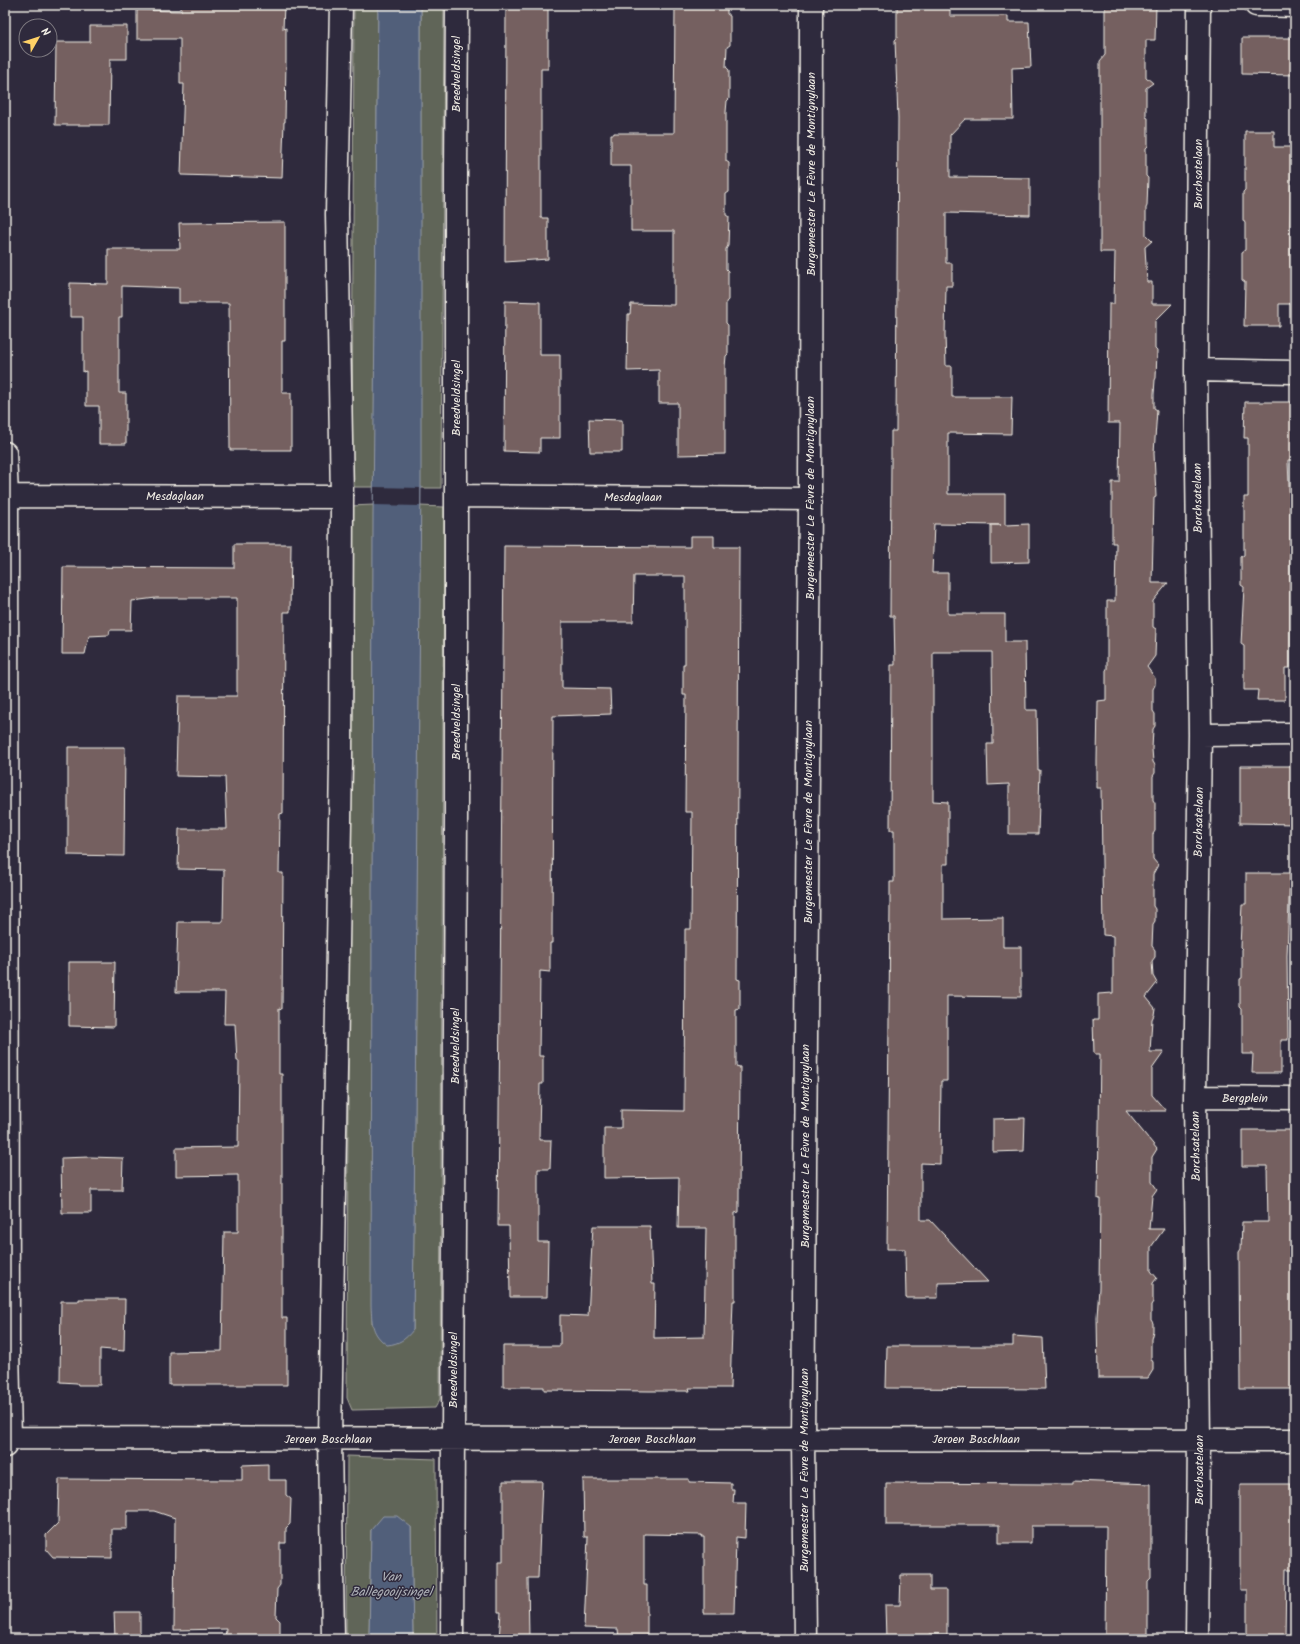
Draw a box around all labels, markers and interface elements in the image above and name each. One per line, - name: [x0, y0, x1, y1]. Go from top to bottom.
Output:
- north arrow: [18, 18, 58, 58]
- text: N: [36, 24, 54, 41]
- street label: Breedveldsingel: [447, 36, 466, 112]
- street label: Burgemeester Le Fèvre de Montignylaan: [802, 72, 821, 276]
- street label: Borchsatelaan: [1189, 139, 1208, 209]
- street label: Breedveldsingel: [447, 360, 466, 436]
- street label: Burgemeester Le Fèvre de Montignylaan: [801, 396, 820, 600]
- street label: Borchsatelaan: [1188, 463, 1208, 533]
- street label: Mesdaglaan: [146, 487, 204, 506]
- street label: Mesdaglaan: [604, 488, 662, 507]
- street label: Breedveldsingel: [447, 684, 466, 760]
- street label: Burgemeester Le Fèvre de Montignylaan: [799, 720, 818, 924]
- street label: Borchsatelaan: [1189, 787, 1209, 857]
- street label: Breedveldsingel: [446, 1008, 465, 1084]
- street label: Burgemeester Le Fèvre de Montignylaan: [796, 1044, 815, 1248]
- street label: Bergplein: [1222, 1089, 1268, 1108]
- street label: Borchsatelaan: [1186, 1111, 1206, 1181]
- street label: Breedveldsingel: [444, 1332, 463, 1408]
- street label: Burgemeester Le Fèvre de Montignylaan: [795, 1368, 814, 1572]
- street label: Jeroen Boschlaan: [284, 1430, 372, 1449]
- street label: Jeroen Boschlaan: [608, 1430, 696, 1449]
- street label: Jeroen Boschlaan: [932, 1430, 1020, 1449]
- street label: Borchsatelaan: [1190, 1435, 1209, 1505]
- water label: Van Ballegooijsingel: [350, 1567, 435, 1603]

